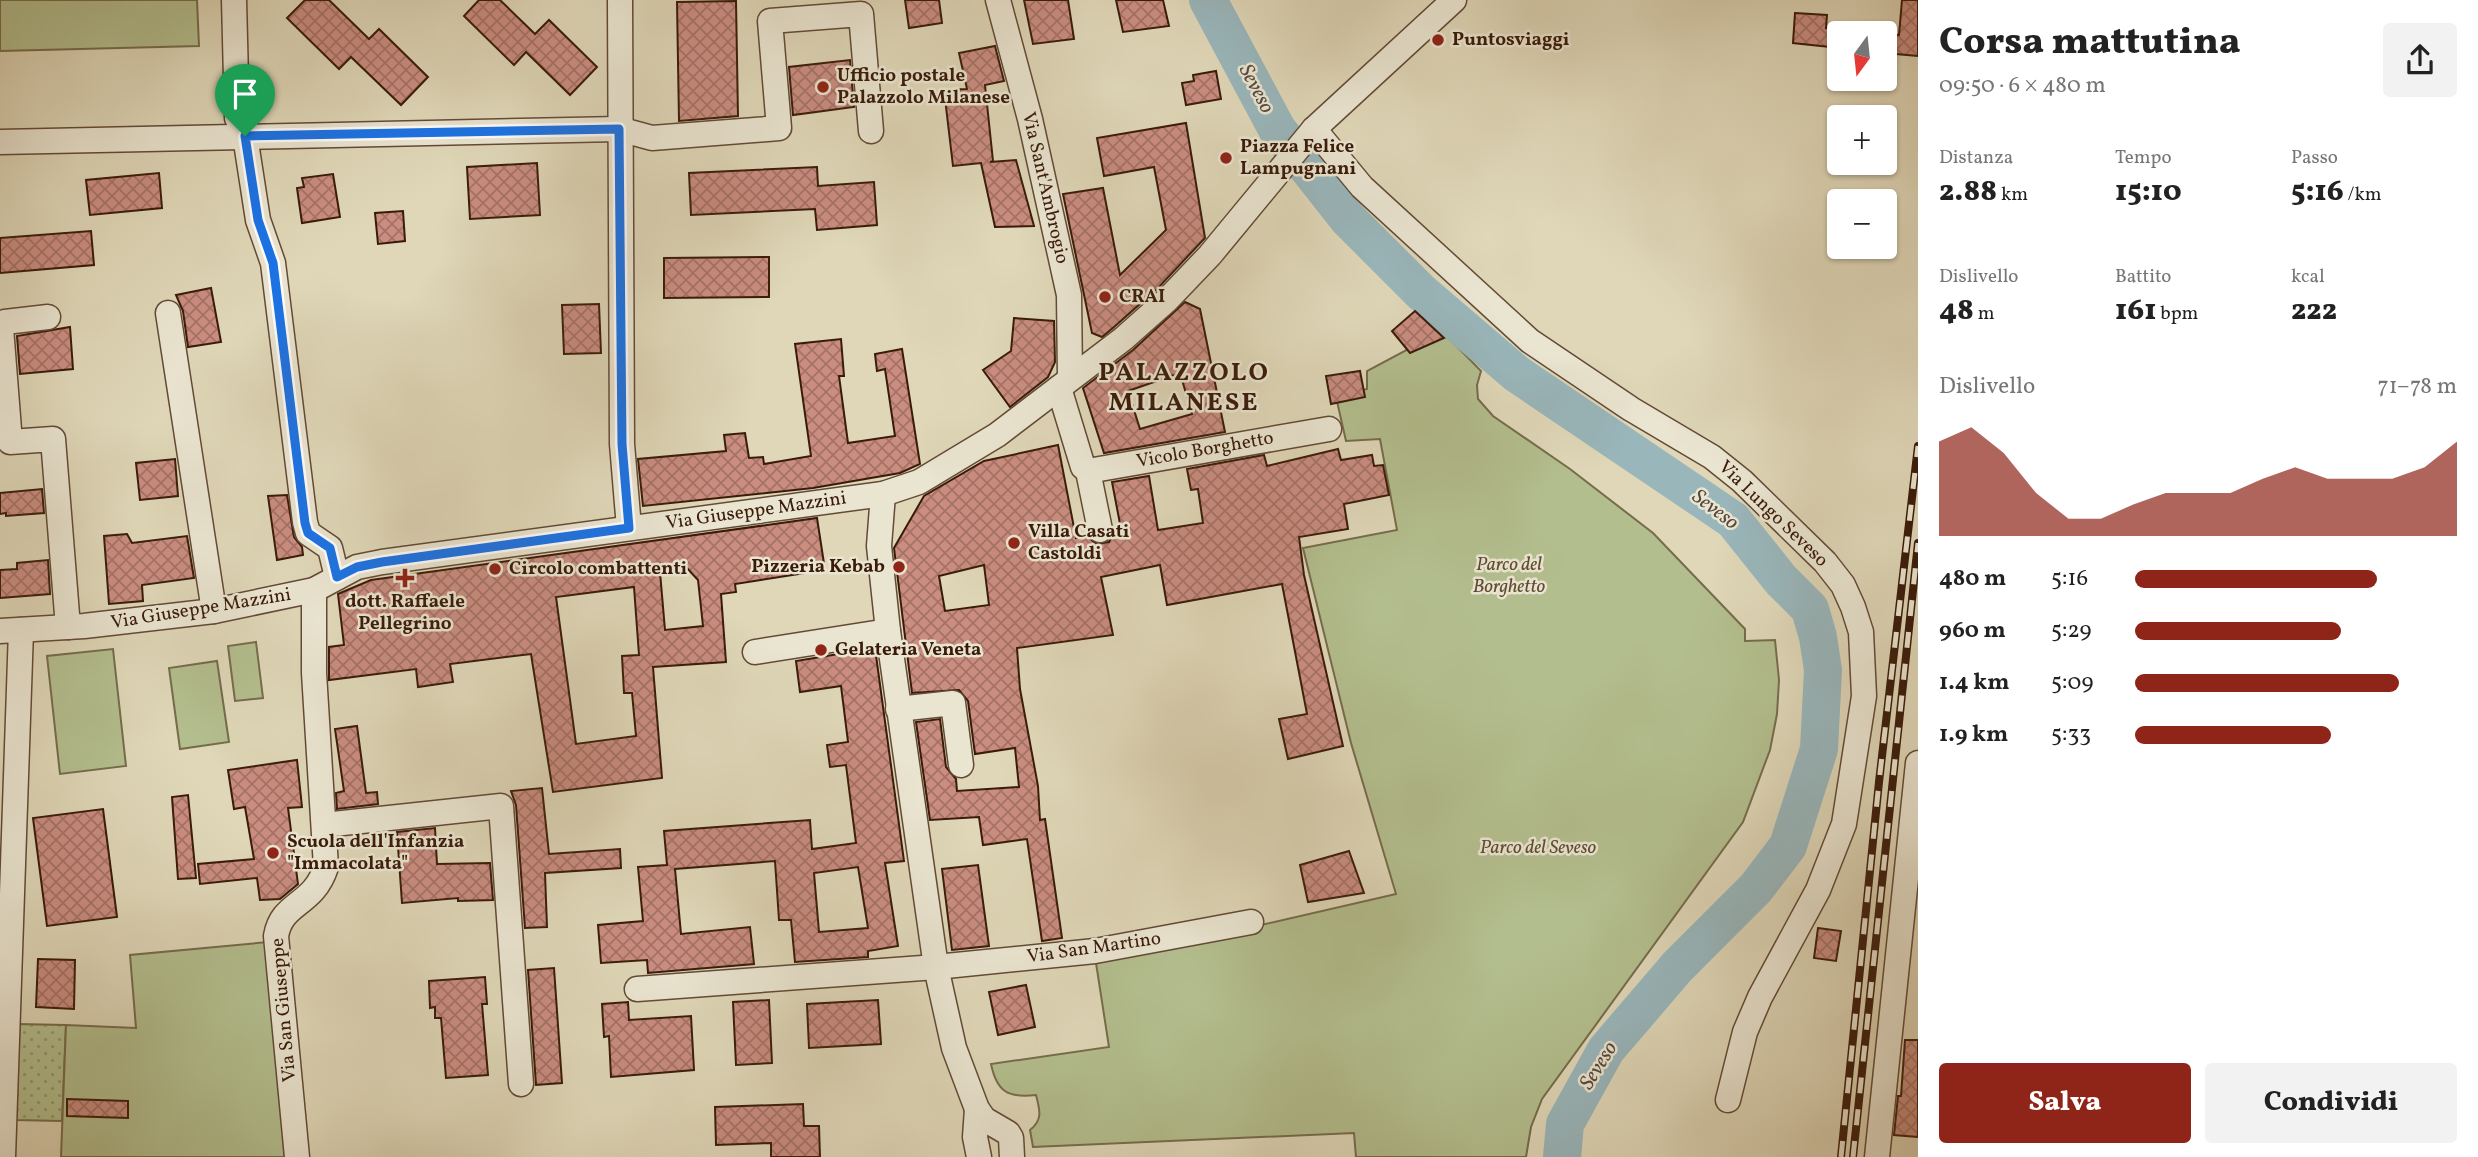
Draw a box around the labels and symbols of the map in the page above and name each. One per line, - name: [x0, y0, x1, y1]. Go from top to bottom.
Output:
- north arrow: [1827, 21, 1897, 91]
- place label: Puntosviaggi: [1452, 27, 1570, 53]
- marker: Puntosviaggi: [1430, 32, 1446, 48]
- water label: Seveso: [1231, 59, 1281, 119]
- place label: Ufficio postale Palazzolo Milanese: [837, 63, 1010, 111]
- pin: [215, 64, 275, 136]
- marker: Ufficio postale Palazzolo Milanese: [815, 79, 831, 95]
- street label: Via Sant'Ambrogio: [1015, 110, 1075, 266]
- place label: Piazza Felice Lampugnani: [1240, 134, 1357, 182]
- marker: Piazza Felice Lampugnani: [1218, 150, 1234, 166]
- place label: CRAI: [1119, 284, 1165, 310]
- marker: CRAI: [1097, 289, 1113, 305]
- district label: PALAZZOLO MILANESE: [1098, 355, 1270, 421]
- street label: Vicolo Borghetto: [1134, 425, 1276, 475]
- street label: Via Lungo Seveso: [1712, 455, 1834, 573]
- water label: Seveso: [1686, 483, 1745, 537]
- street label: Via Giuseppe Mazzini: [664, 485, 848, 537]
- place label: Villa Casati Castoldi: [1028, 519, 1130, 567]
- marker: Villa Casati Castoldi: [1006, 535, 1022, 551]
- park label: Parco del Borghetto: [1473, 552, 1546, 600]
- place label: Pizzeria Kebab: [751, 554, 885, 580]
- place label: Circolo combattenti: [509, 556, 688, 582]
- marker: Pizzeria Kebab: [891, 559, 907, 575]
- marker: Circolo combattenti: [487, 561, 503, 577]
- marker: dott. Raffaele Pellegrino: [395, 568, 415, 588]
- street label: Via Giuseppe Mazzini: [109, 582, 293, 636]
- place label: dott. Raffaele Pellegrino: [345, 589, 465, 637]
- place label: Gelateria Veneta: [835, 637, 981, 663]
- marker: Gelateria Veneta: [813, 642, 829, 658]
- place label: Scuola dell'Infanzia "Immacolata": [287, 829, 465, 877]
- park label: Parco del Seveso: [1480, 835, 1596, 861]
- marker: Scuola dell'Infanzia "Immacolata": [265, 845, 281, 861]
- street label: Via San Martino: [1025, 926, 1163, 970]
- street label: Via San Giuseppe: [265, 937, 303, 1083]
- water label: Seveso: [1573, 1036, 1625, 1096]

